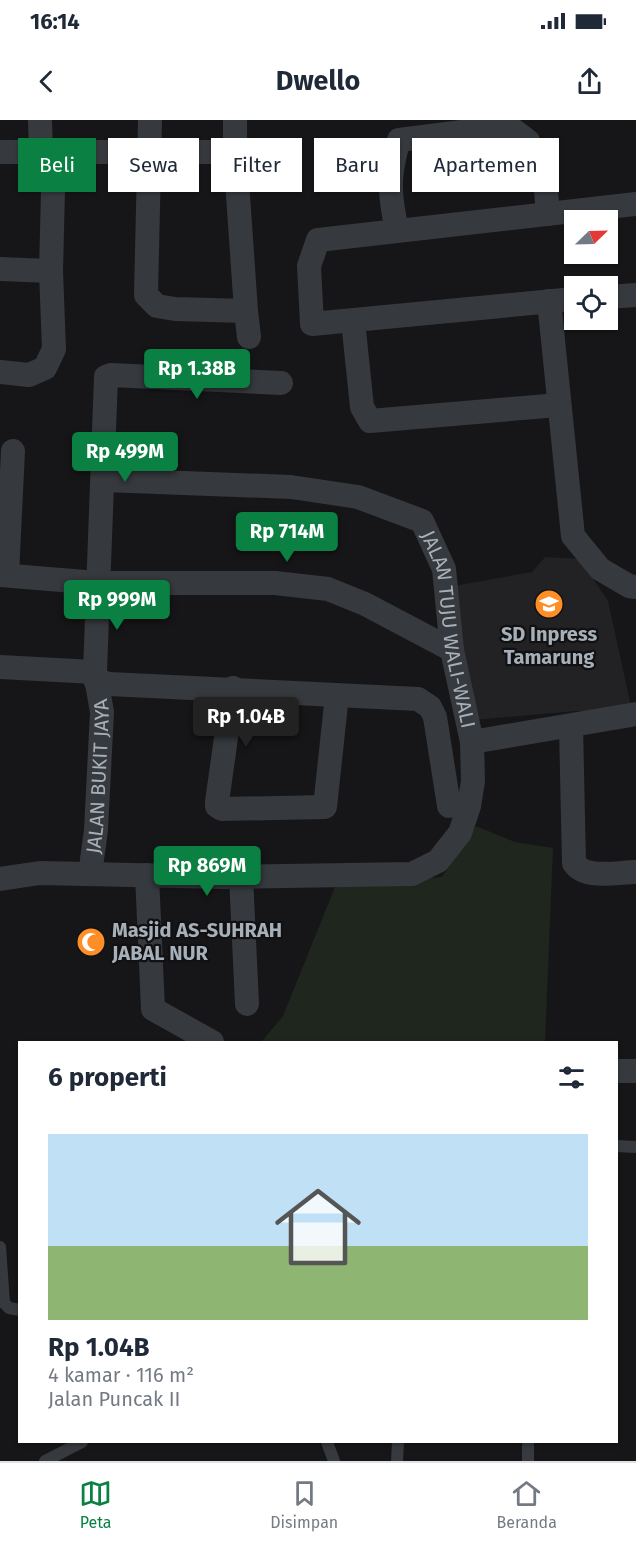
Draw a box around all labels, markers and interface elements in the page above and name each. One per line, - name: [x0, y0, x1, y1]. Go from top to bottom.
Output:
- text: 16:14: [30, 8, 80, 35]
- icon: back: [30, 65, 63, 98]
- text: Dwello: [276, 65, 360, 97]
- icon: share: [573, 65, 606, 98]
- chip: Beli: [18, 138, 96, 192]
- chip: Sewa: [108, 138, 199, 192]
- chip: Filter: [211, 138, 302, 192]
- chip: Baru: [314, 138, 400, 192]
- chip: Apartemen: [412, 138, 559, 192]
- north arrow: [564, 210, 618, 264]
- map controls: [564, 210, 618, 330]
- button: locate: [564, 276, 618, 330]
- pin: Rp 1.38B: [135, 349, 259, 400]
- text: Rp 1.38B: [158, 356, 236, 380]
- pin: Rp 499M: [70, 432, 180, 483]
- text: Rp 499M: [86, 439, 164, 463]
- pin: Rp 714M: [232, 512, 342, 563]
- text: Rp 714M: [250, 519, 324, 543]
- street label: JALAN TUJU WALI-WALI: [416, 527, 481, 730]
- pin: Rp 999M: [62, 580, 172, 631]
- text: Rp 999M: [78, 587, 156, 611]
- school or university icon: SD Inpress Tamarung: [533, 588, 565, 620]
- place label: SD Inpress Tamarung: [501, 622, 597, 669]
- street label: JALAN BUKIT JAYA: [81, 697, 114, 855]
- pin: Rp 1.04B: [184, 697, 308, 748]
- text: Rp 1.04B: [207, 704, 285, 728]
- pin: Rp 869M: [152, 846, 262, 897]
- text: Rp 869M: [168, 853, 246, 877]
- place label: Masjid AS-SUHRAH JABAL NUR: [111, 918, 282, 965]
- mosque icon: Masjid AS-SUHRAH JABAL NUR: [75, 926, 107, 958]
- icon: filters: [555, 1061, 588, 1094]
- text: 6 properti: [48, 1062, 167, 1093]
- icon: home: [264, 1173, 372, 1281]
- text: Rp 1.04B: [48, 1332, 150, 1363]
- text: 4 kamar · 116 m²: [48, 1363, 194, 1387]
- text: Jalan Puncak II: [48, 1387, 180, 1411]
- tab: Peta: [79, 1477, 112, 1532]
- tab: Disimpan: [270, 1477, 338, 1532]
- tab: Beranda: [496, 1477, 557, 1532]

